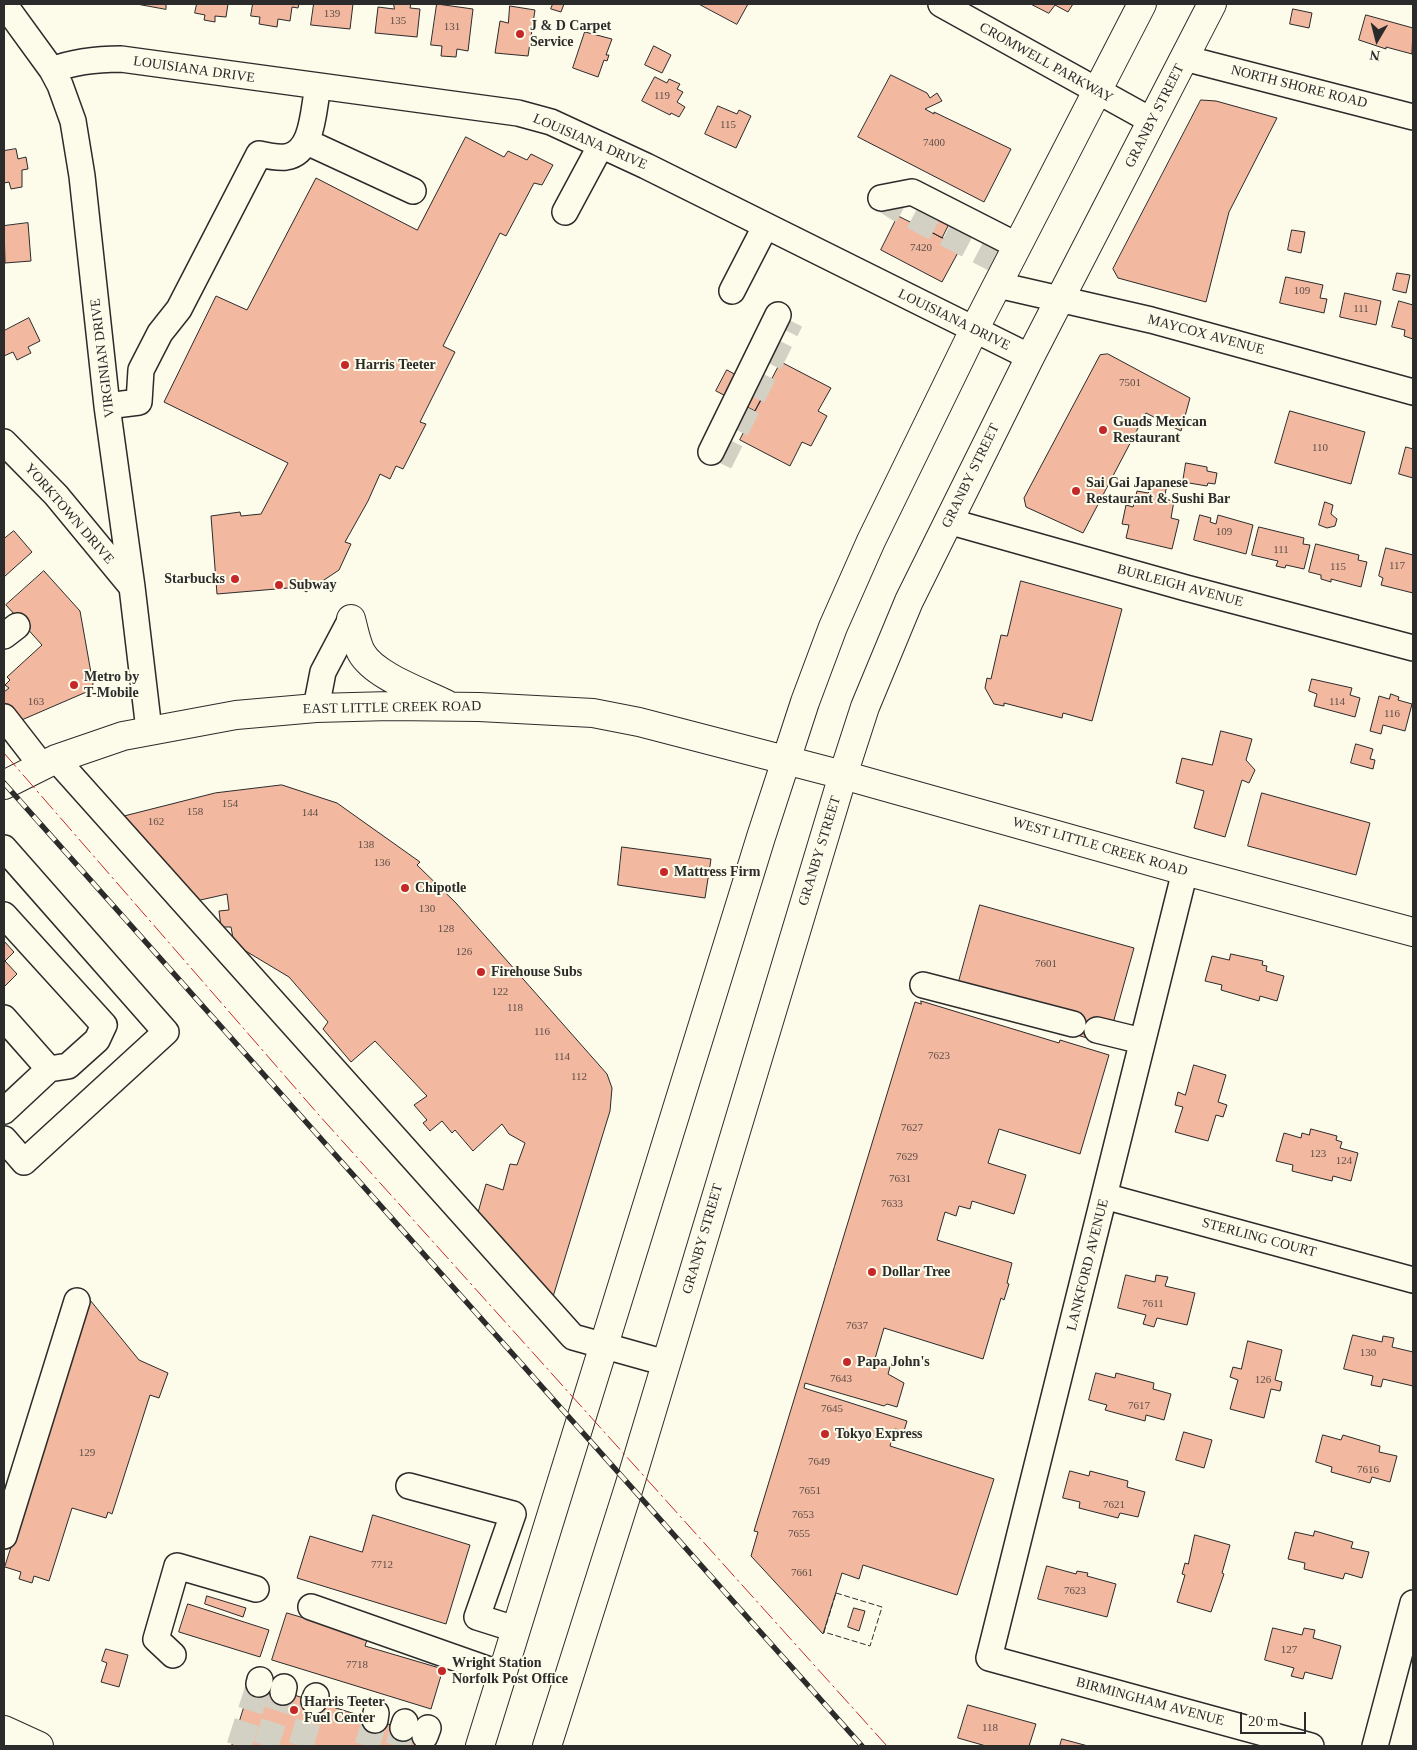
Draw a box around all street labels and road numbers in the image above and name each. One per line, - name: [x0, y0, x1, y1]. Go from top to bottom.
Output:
- street label: CROMWELL PARKWAY: [976, 19, 1116, 107]
- street label: LOUISIANA DRIVE: [132, 53, 256, 87]
- street label: GRANBY STREET: [1122, 61, 1188, 171]
- street label: NORTH SHORE ROAD: [1229, 62, 1369, 112]
- street label: LOUISIANA DRIVE: [530, 110, 650, 174]
- street label: LOUISIANA DRIVE: [895, 286, 1013, 354]
- street label: VIRGINIAN DRIVE: [87, 297, 119, 419]
- street label: MAYCOX AVENUE: [1146, 311, 1266, 359]
- street label: GRANBY STREET: [938, 421, 1004, 531]
- street label: YORKTOWN DRIVE: [21, 460, 117, 568]
- street label: BURLEIGH AVENUE: [1115, 561, 1245, 611]
- street label: EAST LITTLE CREEK ROAD: [303, 698, 481, 718]
- street label: GRANBY STREET: [795, 794, 845, 908]
- street label: WEST LITTLE CREEK ROAD: [1010, 814, 1190, 880]
- street label: GRANBY STREET: [679, 1182, 727, 1296]
- street label: LANKFORD AVENUE: [1063, 1197, 1113, 1333]
- street label: STERLING COURT: [1200, 1215, 1318, 1261]
- street label: BIRMINGHAM AVENUE: [1074, 1674, 1226, 1730]

